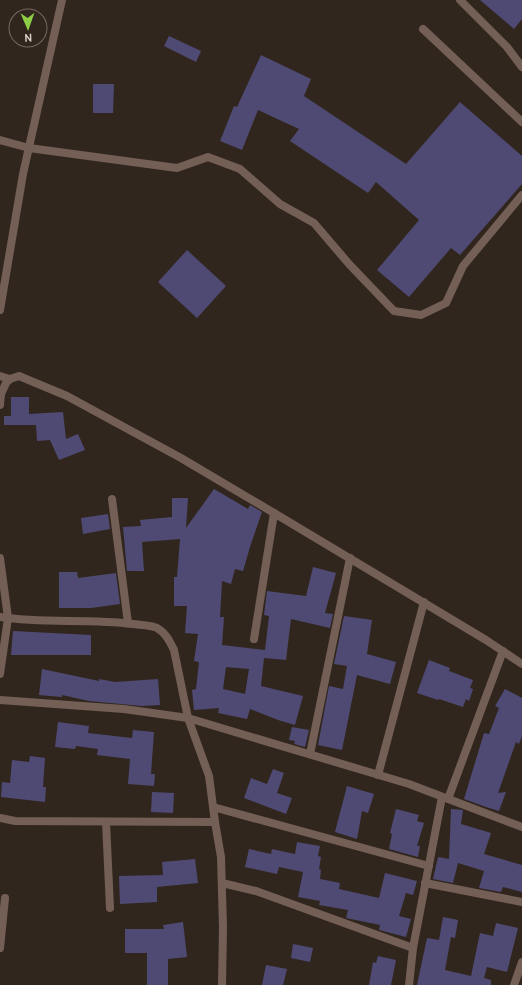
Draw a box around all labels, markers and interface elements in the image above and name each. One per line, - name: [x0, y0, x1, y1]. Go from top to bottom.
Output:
- north arrow: [8, 8, 48, 48]
- text: N: [24, 31, 32, 45]

